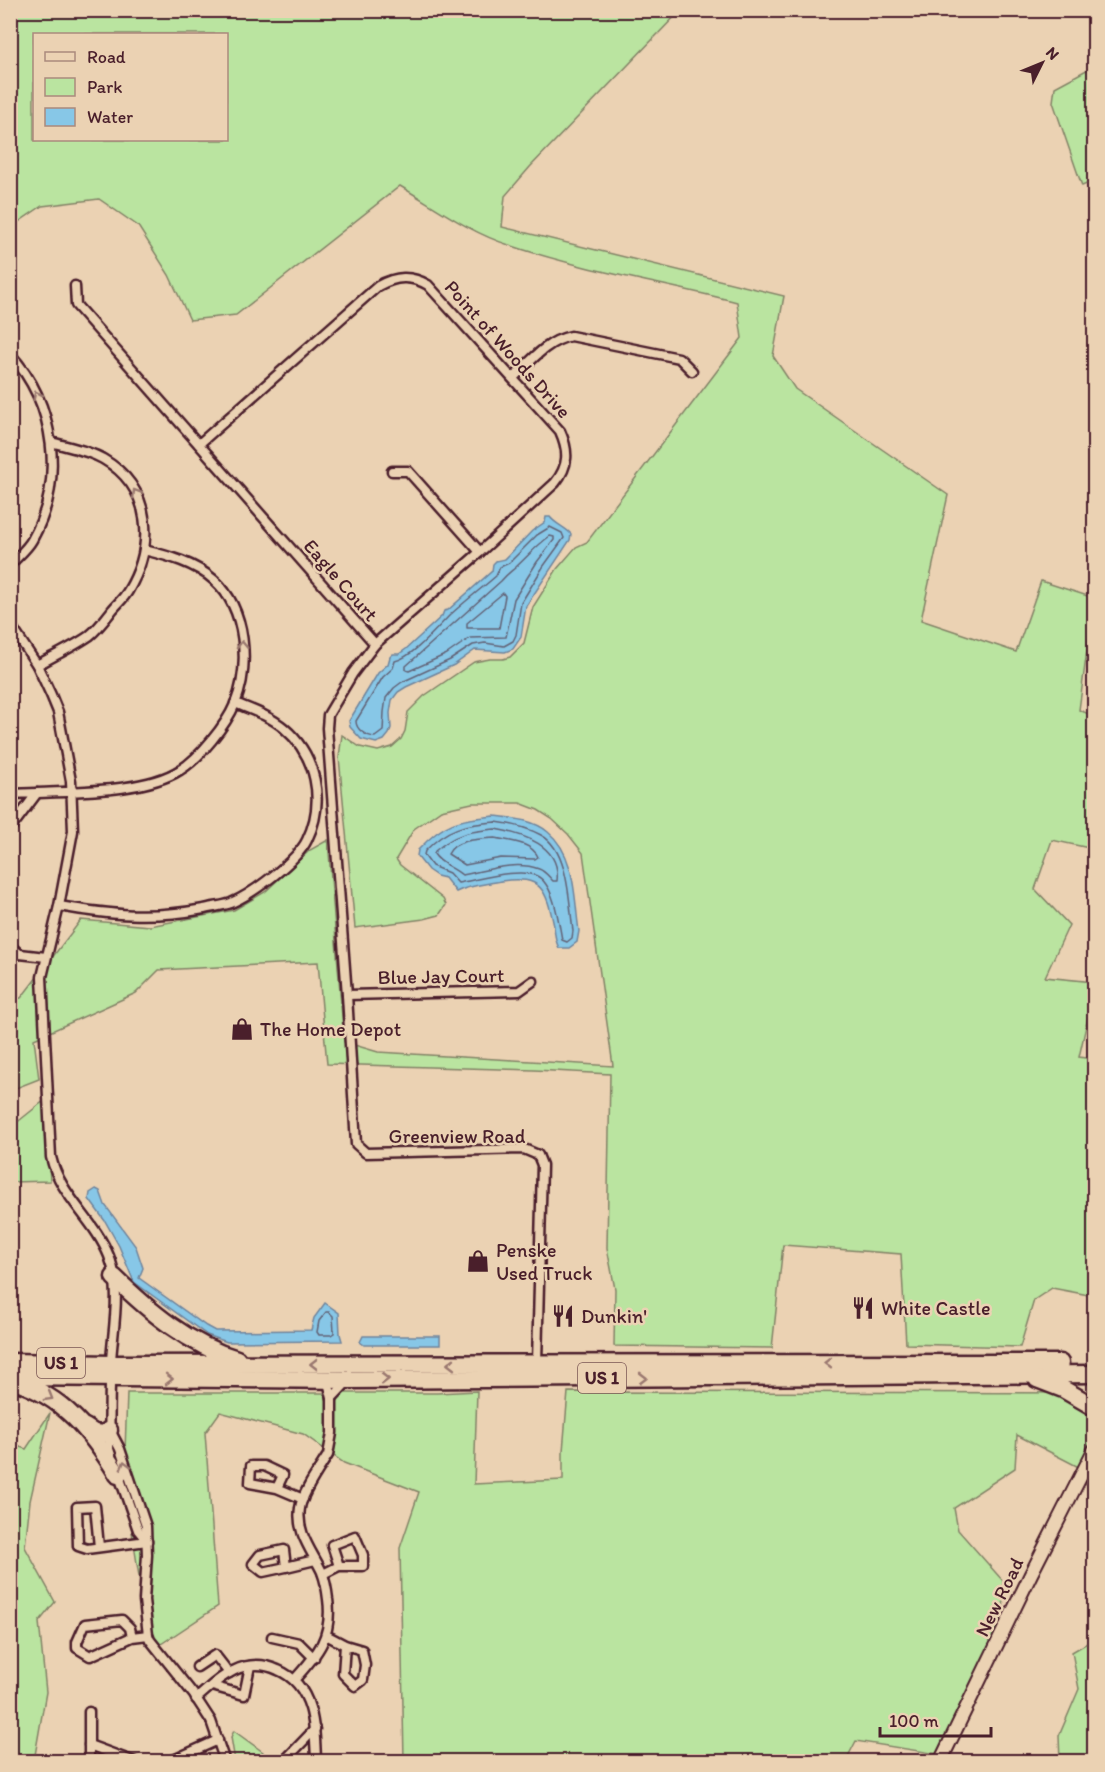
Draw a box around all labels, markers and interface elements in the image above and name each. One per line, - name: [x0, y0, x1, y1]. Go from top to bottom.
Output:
- legend: [33, 33, 228, 141]
- north arrow: [1012, 33, 1072, 93]
- text: N: [1042, 43, 1063, 64]
- text: Road: [87, 46, 126, 68]
- text: Park: [87, 76, 122, 98]
- text: Water: [87, 106, 133, 128]
- street label: Point of Woods Drive: [440, 275, 576, 423]
- one-way arrow: [33, 391, 45, 402]
- one-way arrow: [132, 489, 143, 500]
- street label: Eagle Court: [299, 534, 383, 626]
- one-way arrow: [235, 641, 248, 650]
- street label: Blue Jay Court: [377, 963, 505, 989]
- shop icon: The Home Depot: [229, 1016, 255, 1042]
- place label: The Home Depot: [260, 1017, 401, 1041]
- street label: Greenview Road: [389, 1124, 526, 1148]
- place label: Penske Used Truck: [496, 1238, 592, 1285]
- shop icon: Penske Used Truck: [465, 1248, 491, 1274]
- restaurant icon: White Castle: [850, 1295, 876, 1321]
- place label: White Castle: [881, 1296, 990, 1320]
- restaurant icon: Dunkin': [550, 1303, 576, 1329]
- place label: Dunkin': [581, 1304, 647, 1328]
- road number: US 1: [37, 1348, 85, 1378]
- one-way arrow: [823, 1357, 832, 1369]
- one-way arrow: [309, 1358, 318, 1370]
- one-way arrow: [447, 1358, 456, 1370]
- road number: US 1: [578, 1363, 626, 1393]
- one-way arrow: [638, 1372, 647, 1384]
- one-way arrow: [164, 1373, 173, 1385]
- one-way arrow: [380, 1373, 389, 1386]
- one-way arrow: [43, 1390, 53, 1402]
- one-way arrow: [120, 1460, 132, 1471]
- street label: New Road: [970, 1553, 1029, 1640]
- scale bar: [880, 1700, 991, 1738]
- text: 100 m: [889, 1710, 939, 1732]

